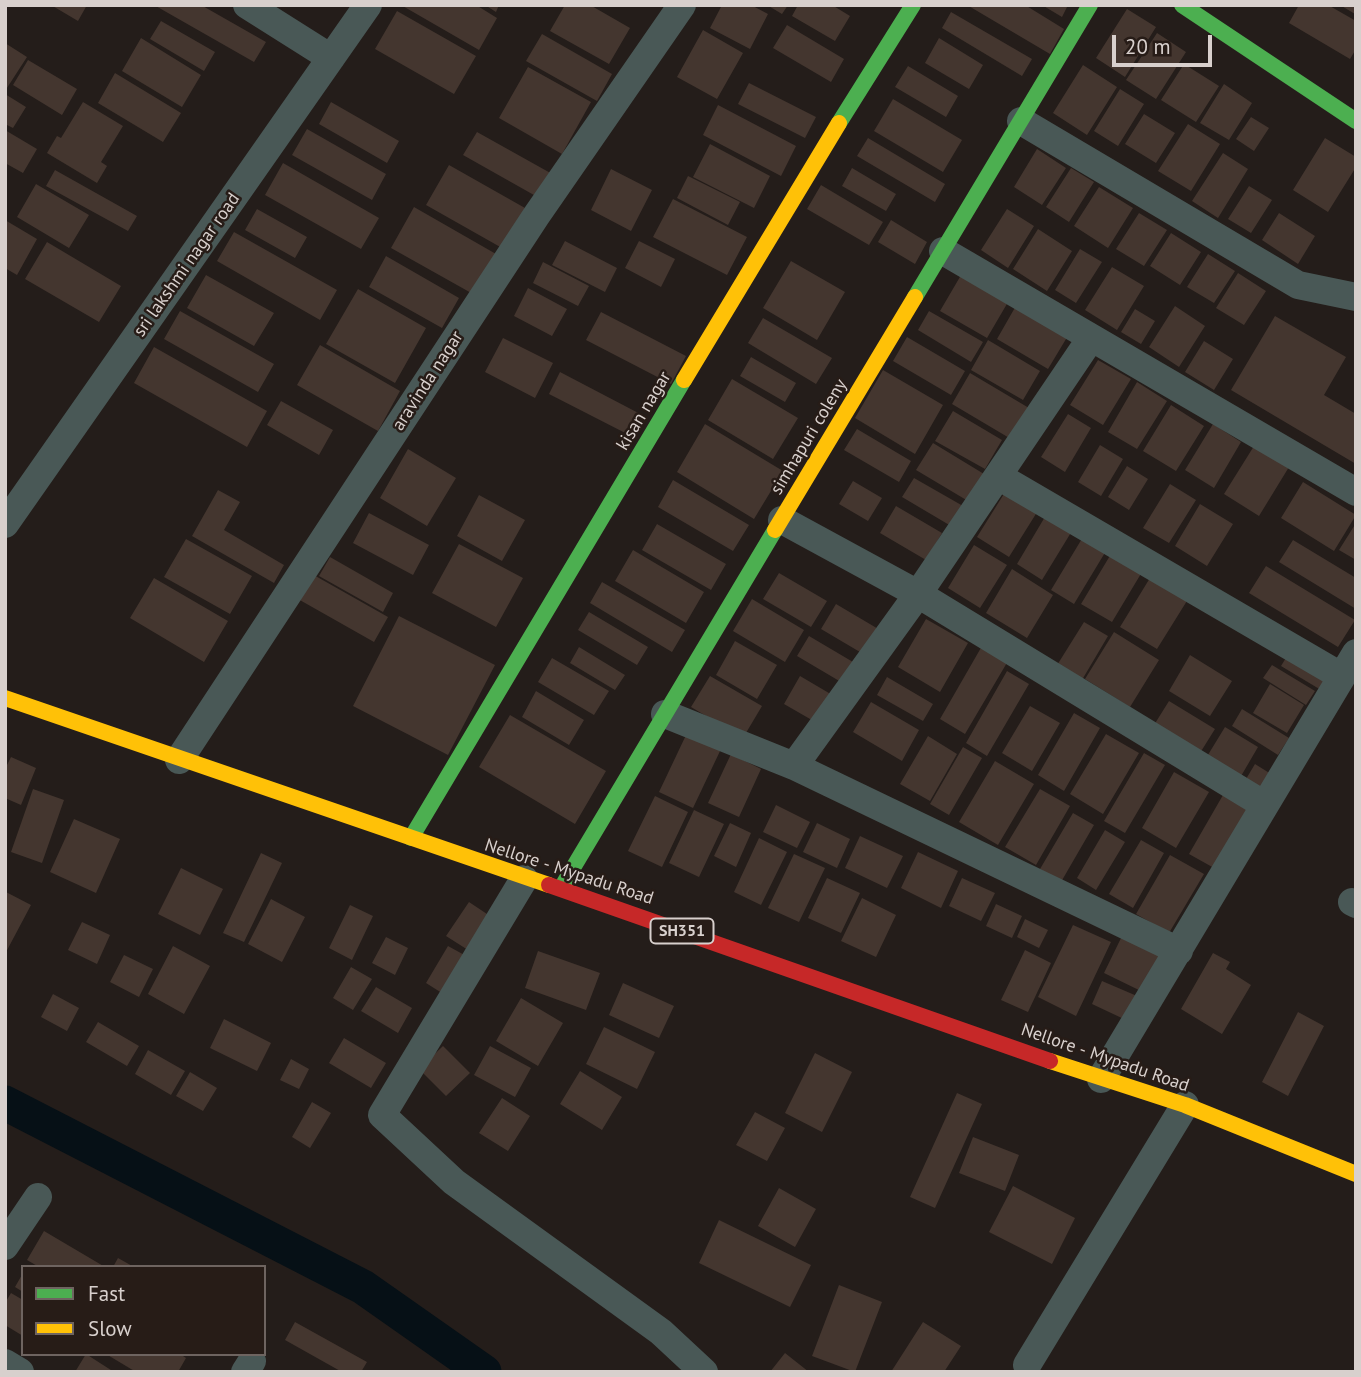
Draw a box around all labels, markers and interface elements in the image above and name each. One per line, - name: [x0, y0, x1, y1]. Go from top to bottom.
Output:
- scale bar: [1116, 21, 1216, 65]
- text: 20 m: [1125, 33, 1171, 60]
- street label: sri lakshmi nagar road: [129, 189, 245, 341]
- street label: aravinda nagar: [388, 327, 468, 435]
- street label: kisan nagar: [612, 368, 676, 454]
- street label: simhapuri coleny: [766, 375, 852, 499]
- street label: Nellore - Mypadu Road: [482, 834, 656, 910]
- road number: SH351: [650, 918, 714, 944]
- street label: Nellore - Mypadu Road: [1018, 1019, 1192, 1097]
- legend: [21, 1265, 266, 1356]
- text: Fast: [88, 1280, 125, 1307]
- text: Slow: [88, 1315, 132, 1342]

